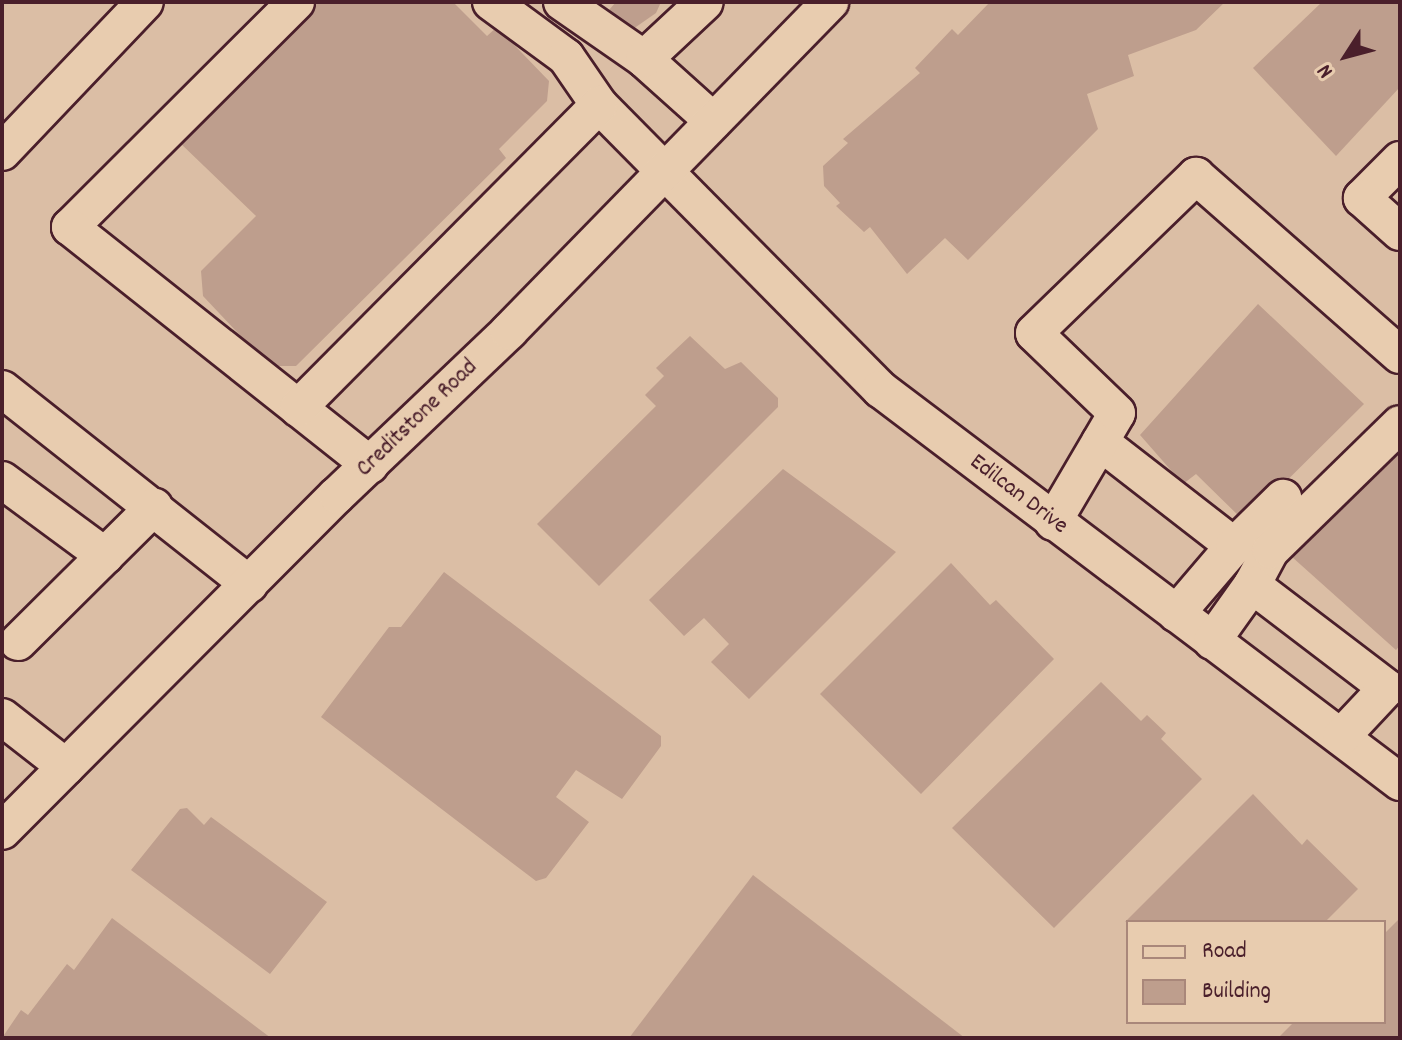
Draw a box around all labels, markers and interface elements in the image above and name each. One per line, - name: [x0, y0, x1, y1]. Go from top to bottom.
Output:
- north arrow: [1306, 16, 1386, 96]
- text: N: [1310, 57, 1342, 84]
- street label: Creditstone Road: [351, 354, 485, 484]
- street label: Edilcan Drive: [963, 449, 1073, 541]
- legend: [1126, 920, 1386, 1024]
- text: Road: [1202, 935, 1247, 969]
- text: Building: [1202, 975, 1271, 1009]

